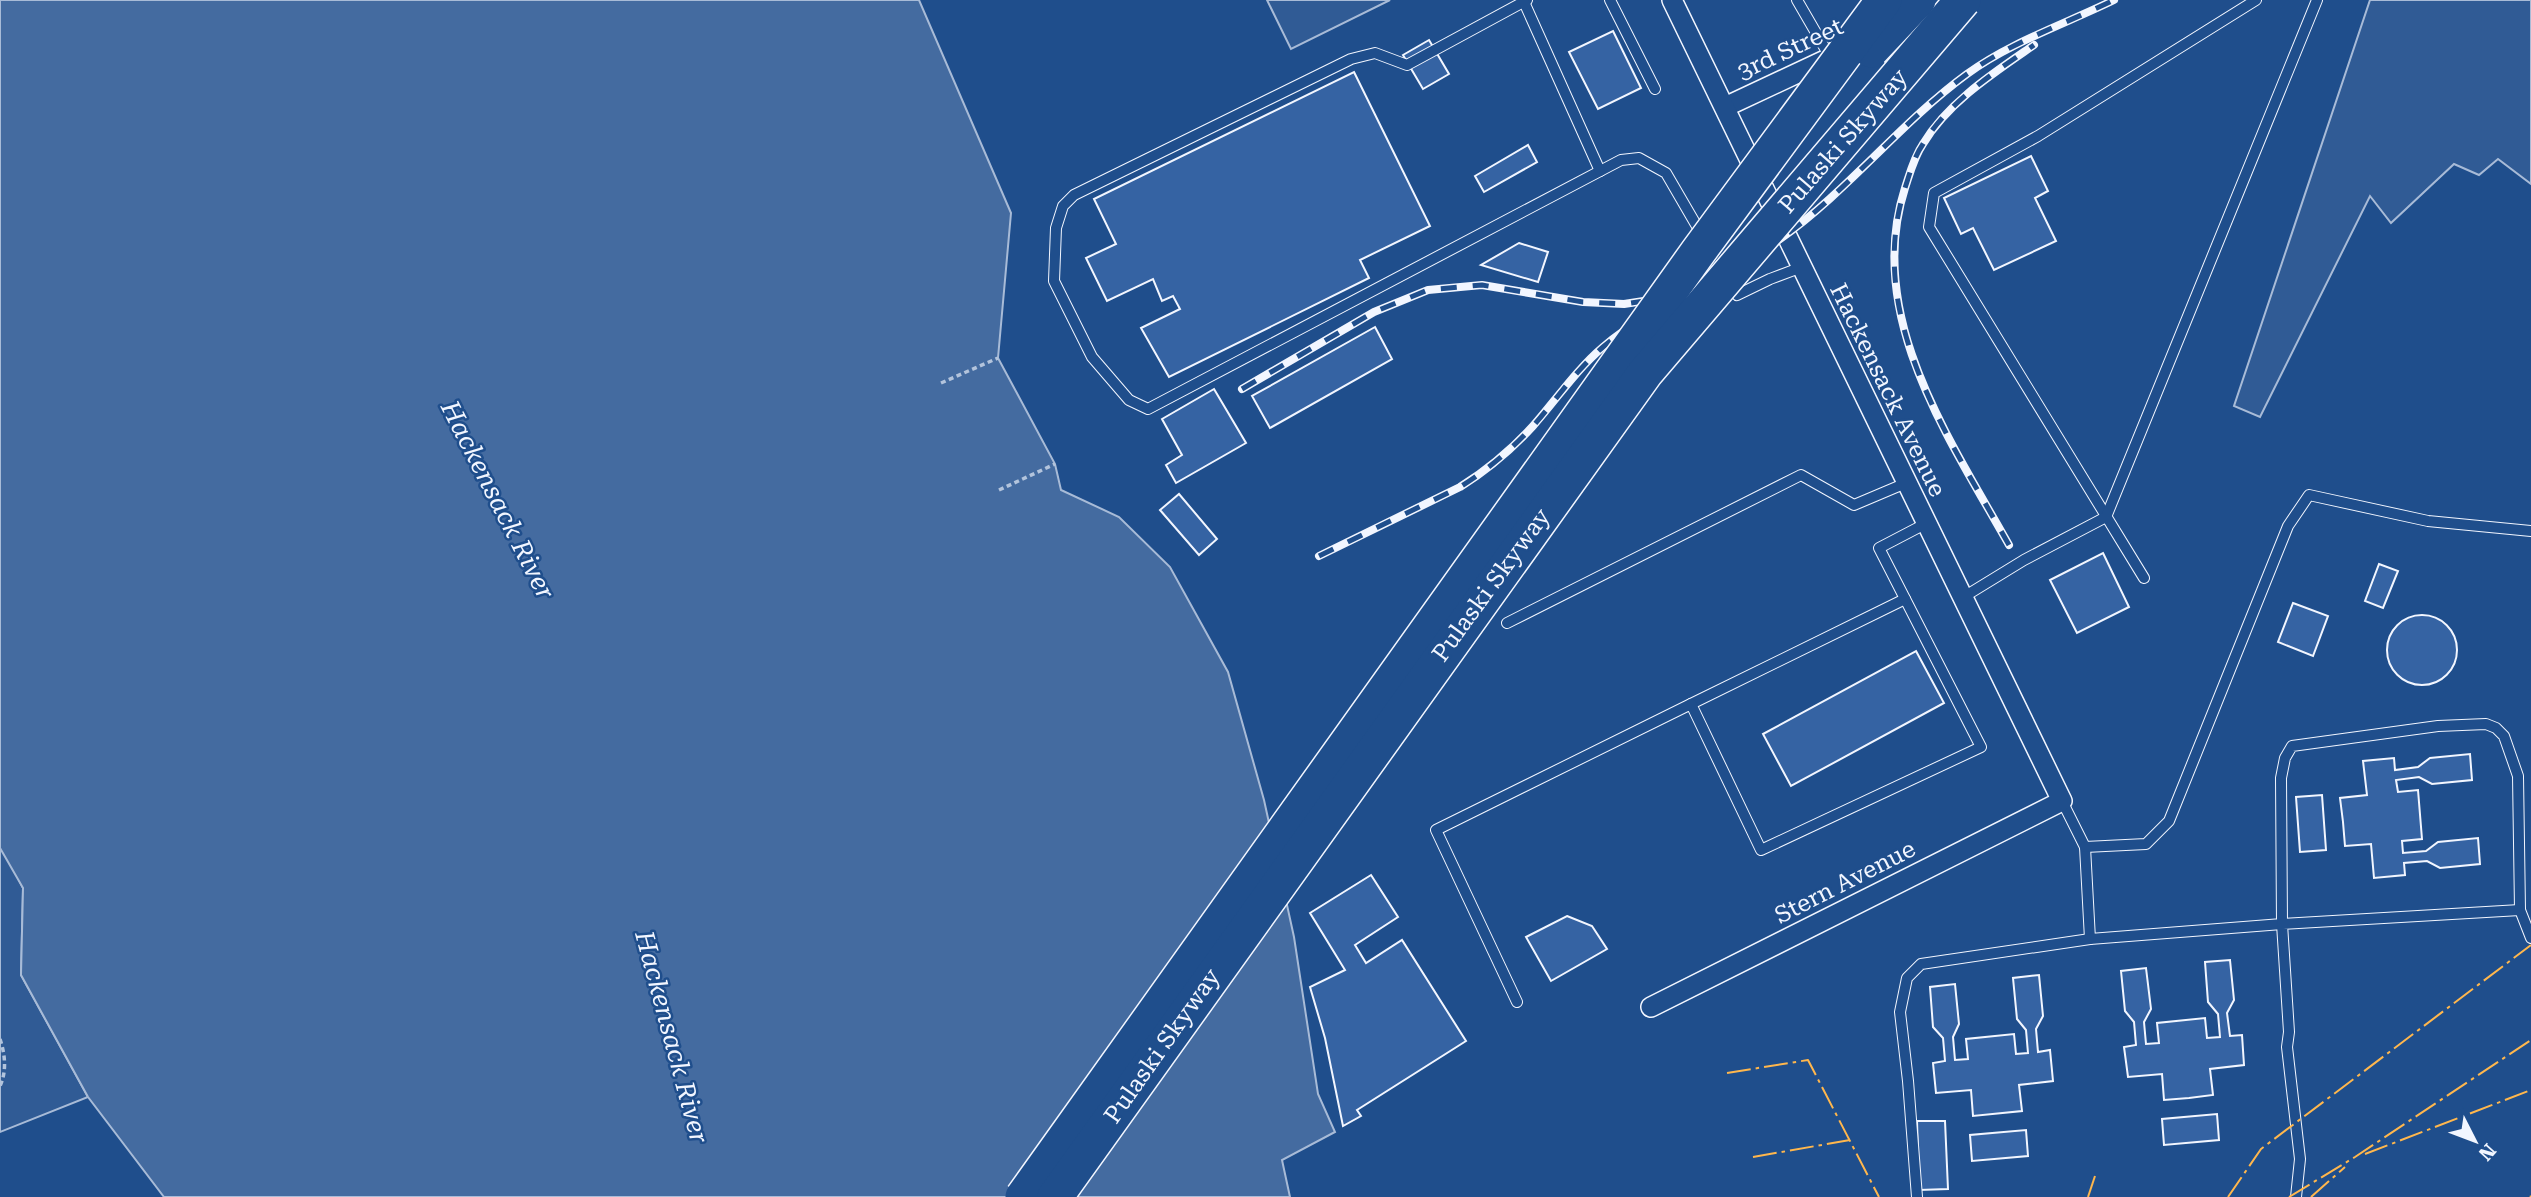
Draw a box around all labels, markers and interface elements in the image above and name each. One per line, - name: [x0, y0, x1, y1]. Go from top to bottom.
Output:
- street label: 3rd Street: [1733, 12, 1847, 86]
- street label: Pulaski Skyway: [1773, 62, 1914, 219]
- street label: Hackensack Avenue: [1824, 279, 1952, 501]
- water label: Hackensack River: [435, 395, 561, 604]
- street label: Pulaski Skyway: [1426, 502, 1556, 667]
- street label: Stern Avenue: [1770, 835, 1920, 929]
- water label: Hackensack River: [629, 926, 715, 1147]
- street label: Pulaski Skyway: [1098, 963, 1226, 1129]
- north arrow: [2440, 1106, 2510, 1176]
- text: N: [2474, 1139, 2501, 1165]

